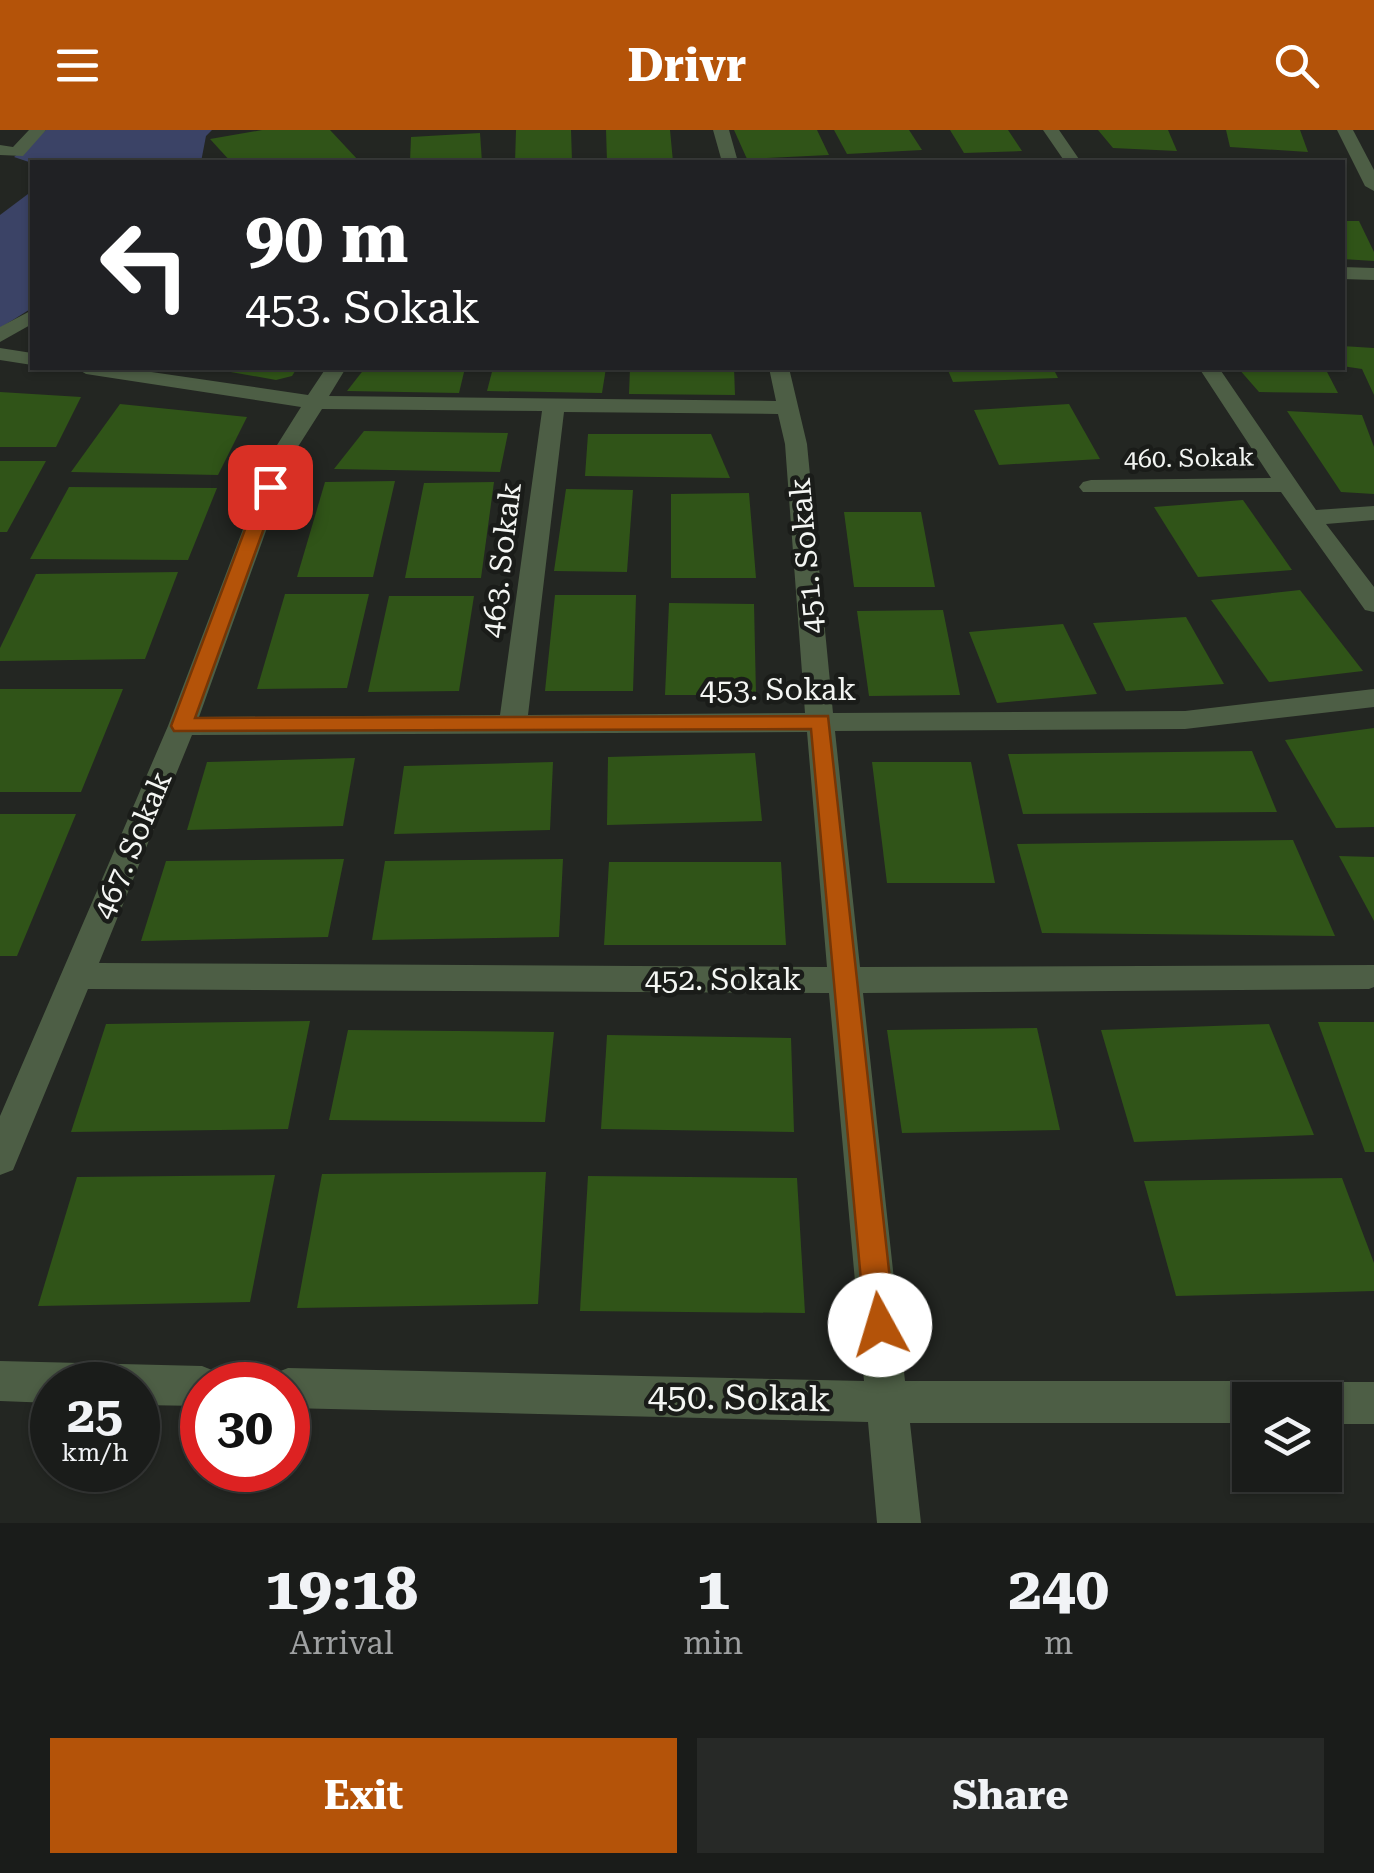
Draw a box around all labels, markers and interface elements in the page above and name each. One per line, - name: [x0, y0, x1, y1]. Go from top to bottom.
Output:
- icon: menu: [50, 38, 105, 93]
- icon: search: [1269, 38, 1324, 93]
- text: Drivr: [628, 39, 746, 92]
- text: 90 m: [245, 197, 409, 279]
- icon: left: [80, 200, 210, 330]
- text: 453. Sokak: [245, 281, 480, 334]
- street label: 460. Sokak: [1124, 442, 1255, 474]
- pin: [228, 445, 313, 530]
- icon: arrive: [243, 460, 298, 515]
- street label: 451. Sokak: [782, 477, 830, 635]
- street label: 463. Sokak: [474, 480, 528, 640]
- street label: 453. Sokak: [700, 672, 856, 707]
- street label: 467. Sokak: [85, 766, 179, 924]
- street label: 452. Sokak: [645, 962, 801, 997]
- position arrow: [828, 1273, 932, 1377]
- speed limit sign: 30: [180, 1362, 310, 1492]
- street label: 450. Sokak: [647, 1376, 831, 1420]
- map controls: [1232, 1382, 1342, 1492]
- button: layers: [1232, 1382, 1342, 1492]
- text: 25: [67, 1386, 123, 1444]
- text: km/h: [62, 1438, 128, 1467]
- text: 19:18: [265, 1553, 418, 1624]
- text: 1: [696, 1553, 730, 1624]
- text: 240: [1008, 1553, 1109, 1624]
- text: Arrival: [290, 1624, 394, 1662]
- text: min: [683, 1624, 743, 1662]
- text: m: [1044, 1624, 1073, 1662]
- button: Exit: [50, 1738, 677, 1853]
- button: Share: [697, 1738, 1324, 1853]

